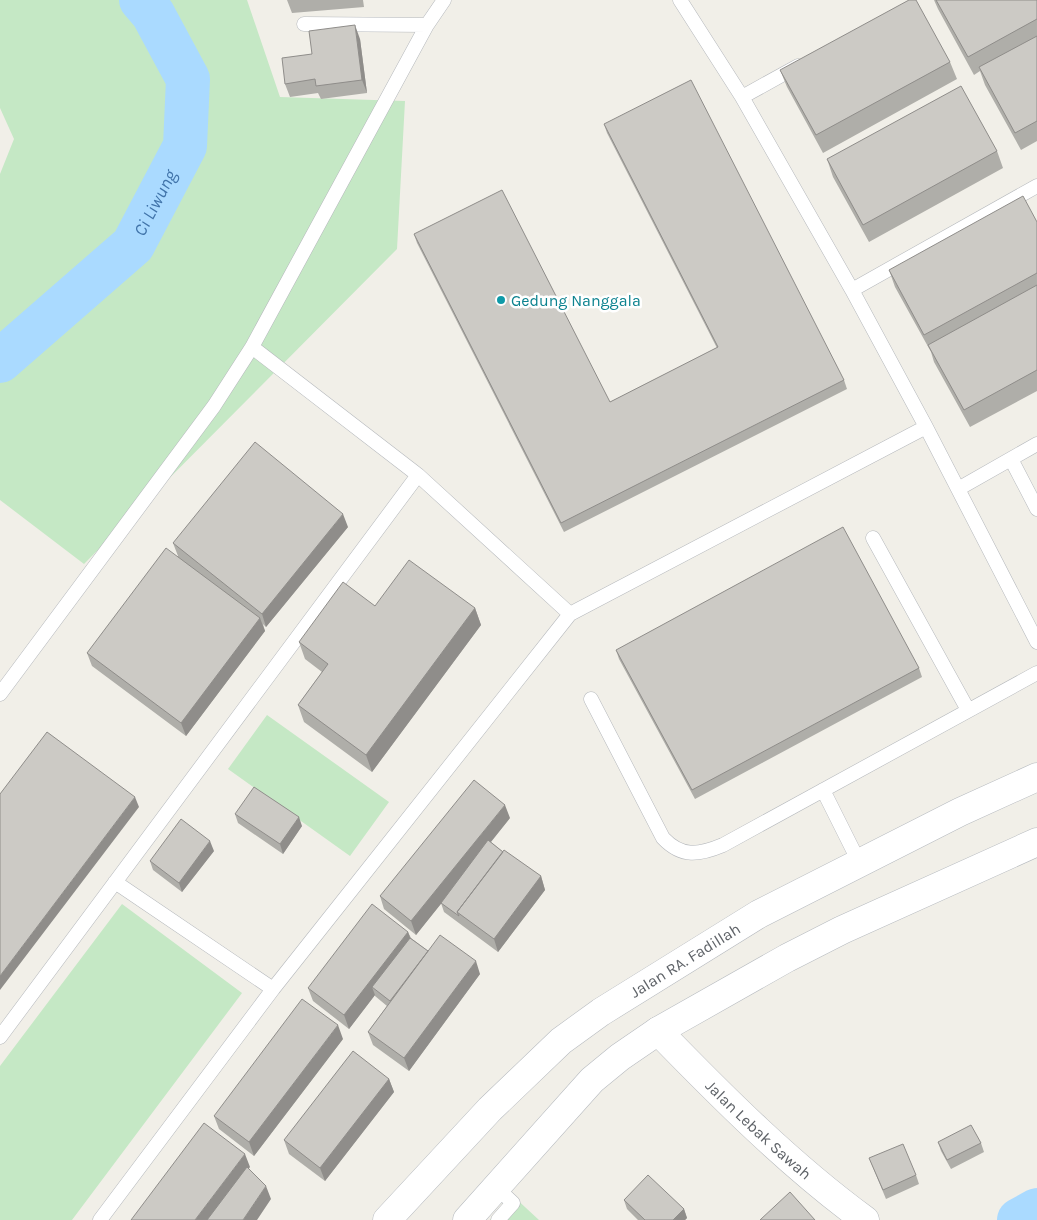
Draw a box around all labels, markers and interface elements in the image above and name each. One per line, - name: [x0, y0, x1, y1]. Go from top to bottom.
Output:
- water label: Ci Liwung: [129, 165, 182, 240]
- place label: Gedung Nanggala: [511, 291, 641, 310]
- marker: Gedung Nanggala: [495, 294, 507, 306]
- street label: Jalan RA. Fadillah: [626, 919, 744, 1001]
- street label: Jalan Lebak Sawah: [702, 1076, 816, 1183]

